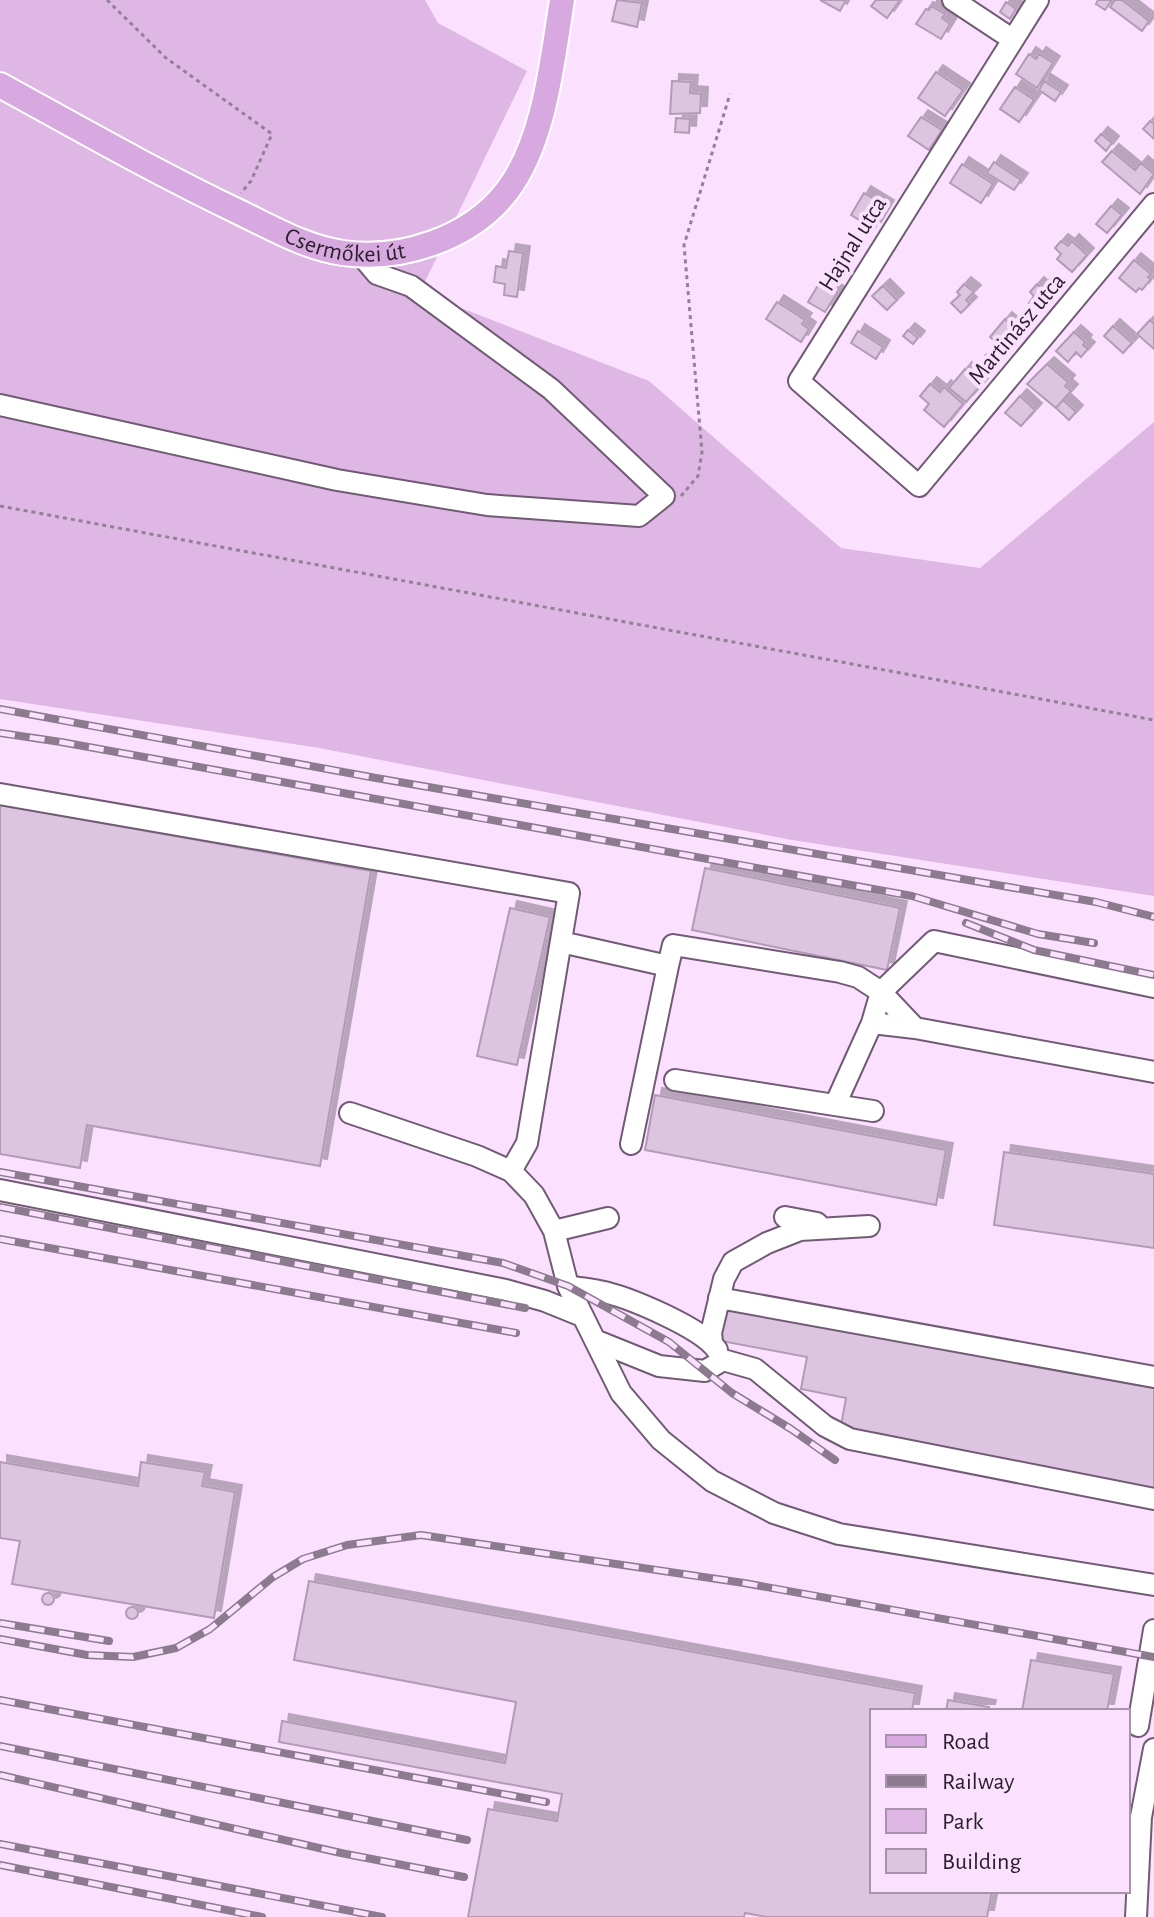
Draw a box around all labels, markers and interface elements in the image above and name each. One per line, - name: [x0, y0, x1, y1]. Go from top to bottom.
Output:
- street label: Hajnal utca: [815, 193, 891, 295]
- street label: Csermőkei út: [281, 224, 407, 267]
- street label: Martinász utca: [964, 269, 1070, 389]
- legend: [870, 1709, 1130, 1893]
- text: Road: [942, 1730, 990, 1754]
- text: Railway: [942, 1770, 1014, 1794]
- text: Park: [942, 1810, 983, 1834]
- text: Building: [942, 1850, 1021, 1874]

